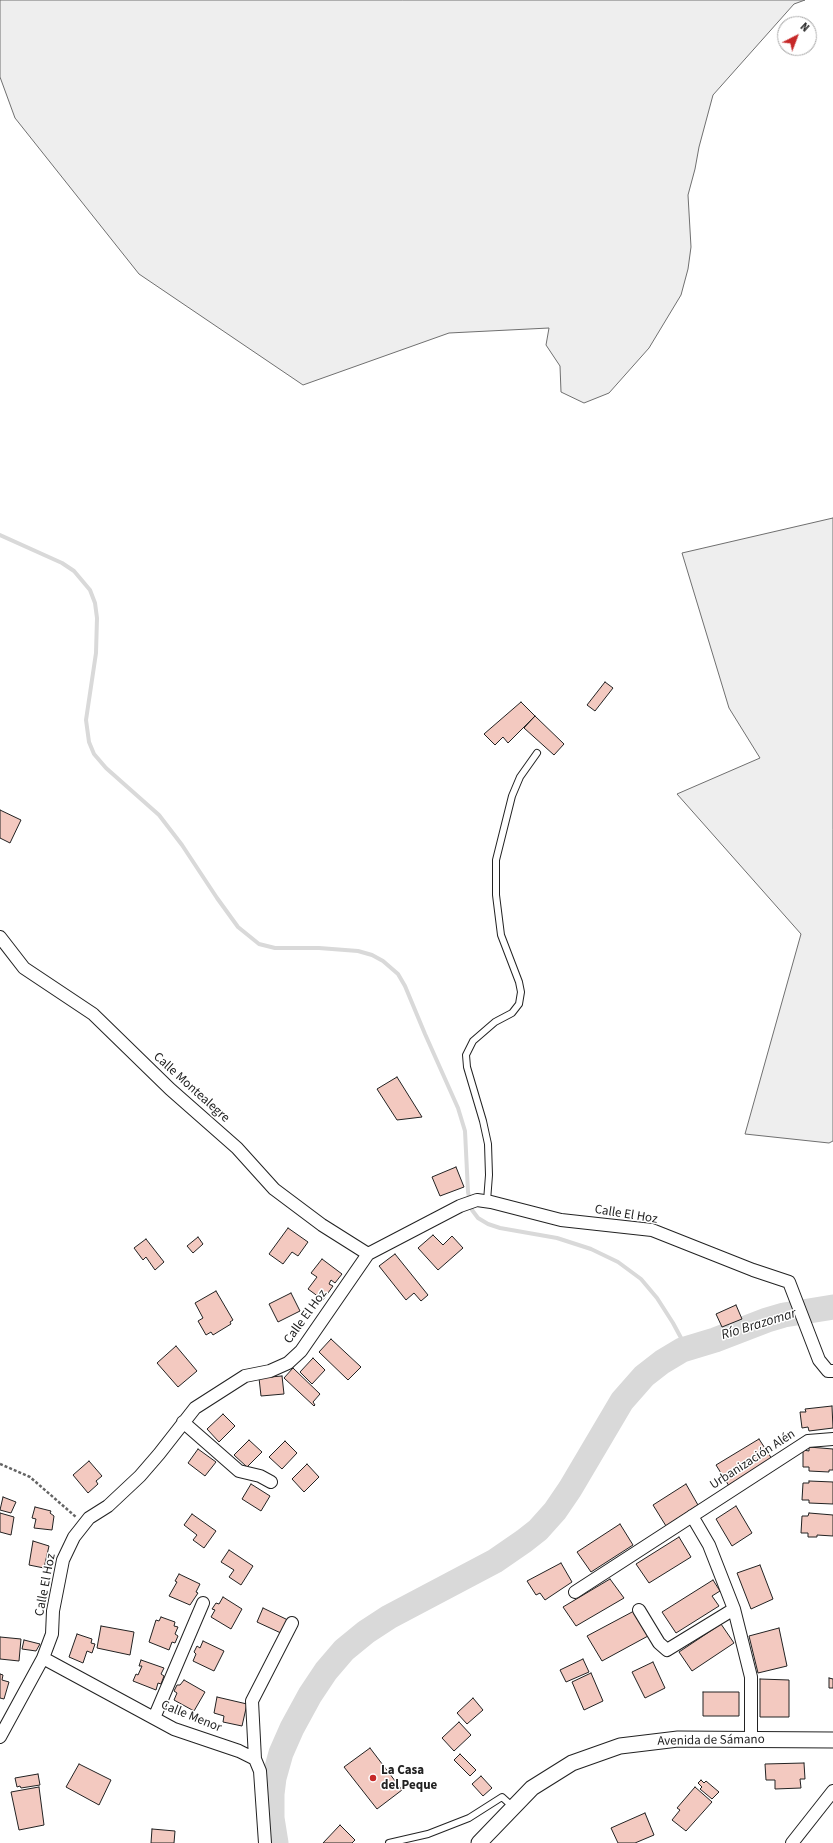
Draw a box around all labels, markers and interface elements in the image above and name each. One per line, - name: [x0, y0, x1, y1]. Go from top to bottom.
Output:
- north arrow: [777, 16, 817, 56]
- text: N: [797, 19, 812, 35]
- street label: Calle Montealegre: [150, 1050, 232, 1126]
- street label: Calle El Hoz: [593, 1202, 659, 1228]
- street label: Calle El Hoz: [281, 1287, 331, 1347]
- water label: Río Brazomar: [719, 1306, 799, 1344]
- street label: Urbanización Alén: [708, 1427, 798, 1493]
- street label: Calle El Hoz: [32, 1552, 60, 1618]
- street label: Calle Menor: [158, 1698, 224, 1736]
- street label: Avenida de Sámano: [657, 1732, 765, 1750]
- place label: La Casa del Peque: [381, 1763, 437, 1794]
- marker: La Casa del Peque: [368, 1773, 378, 1783]

